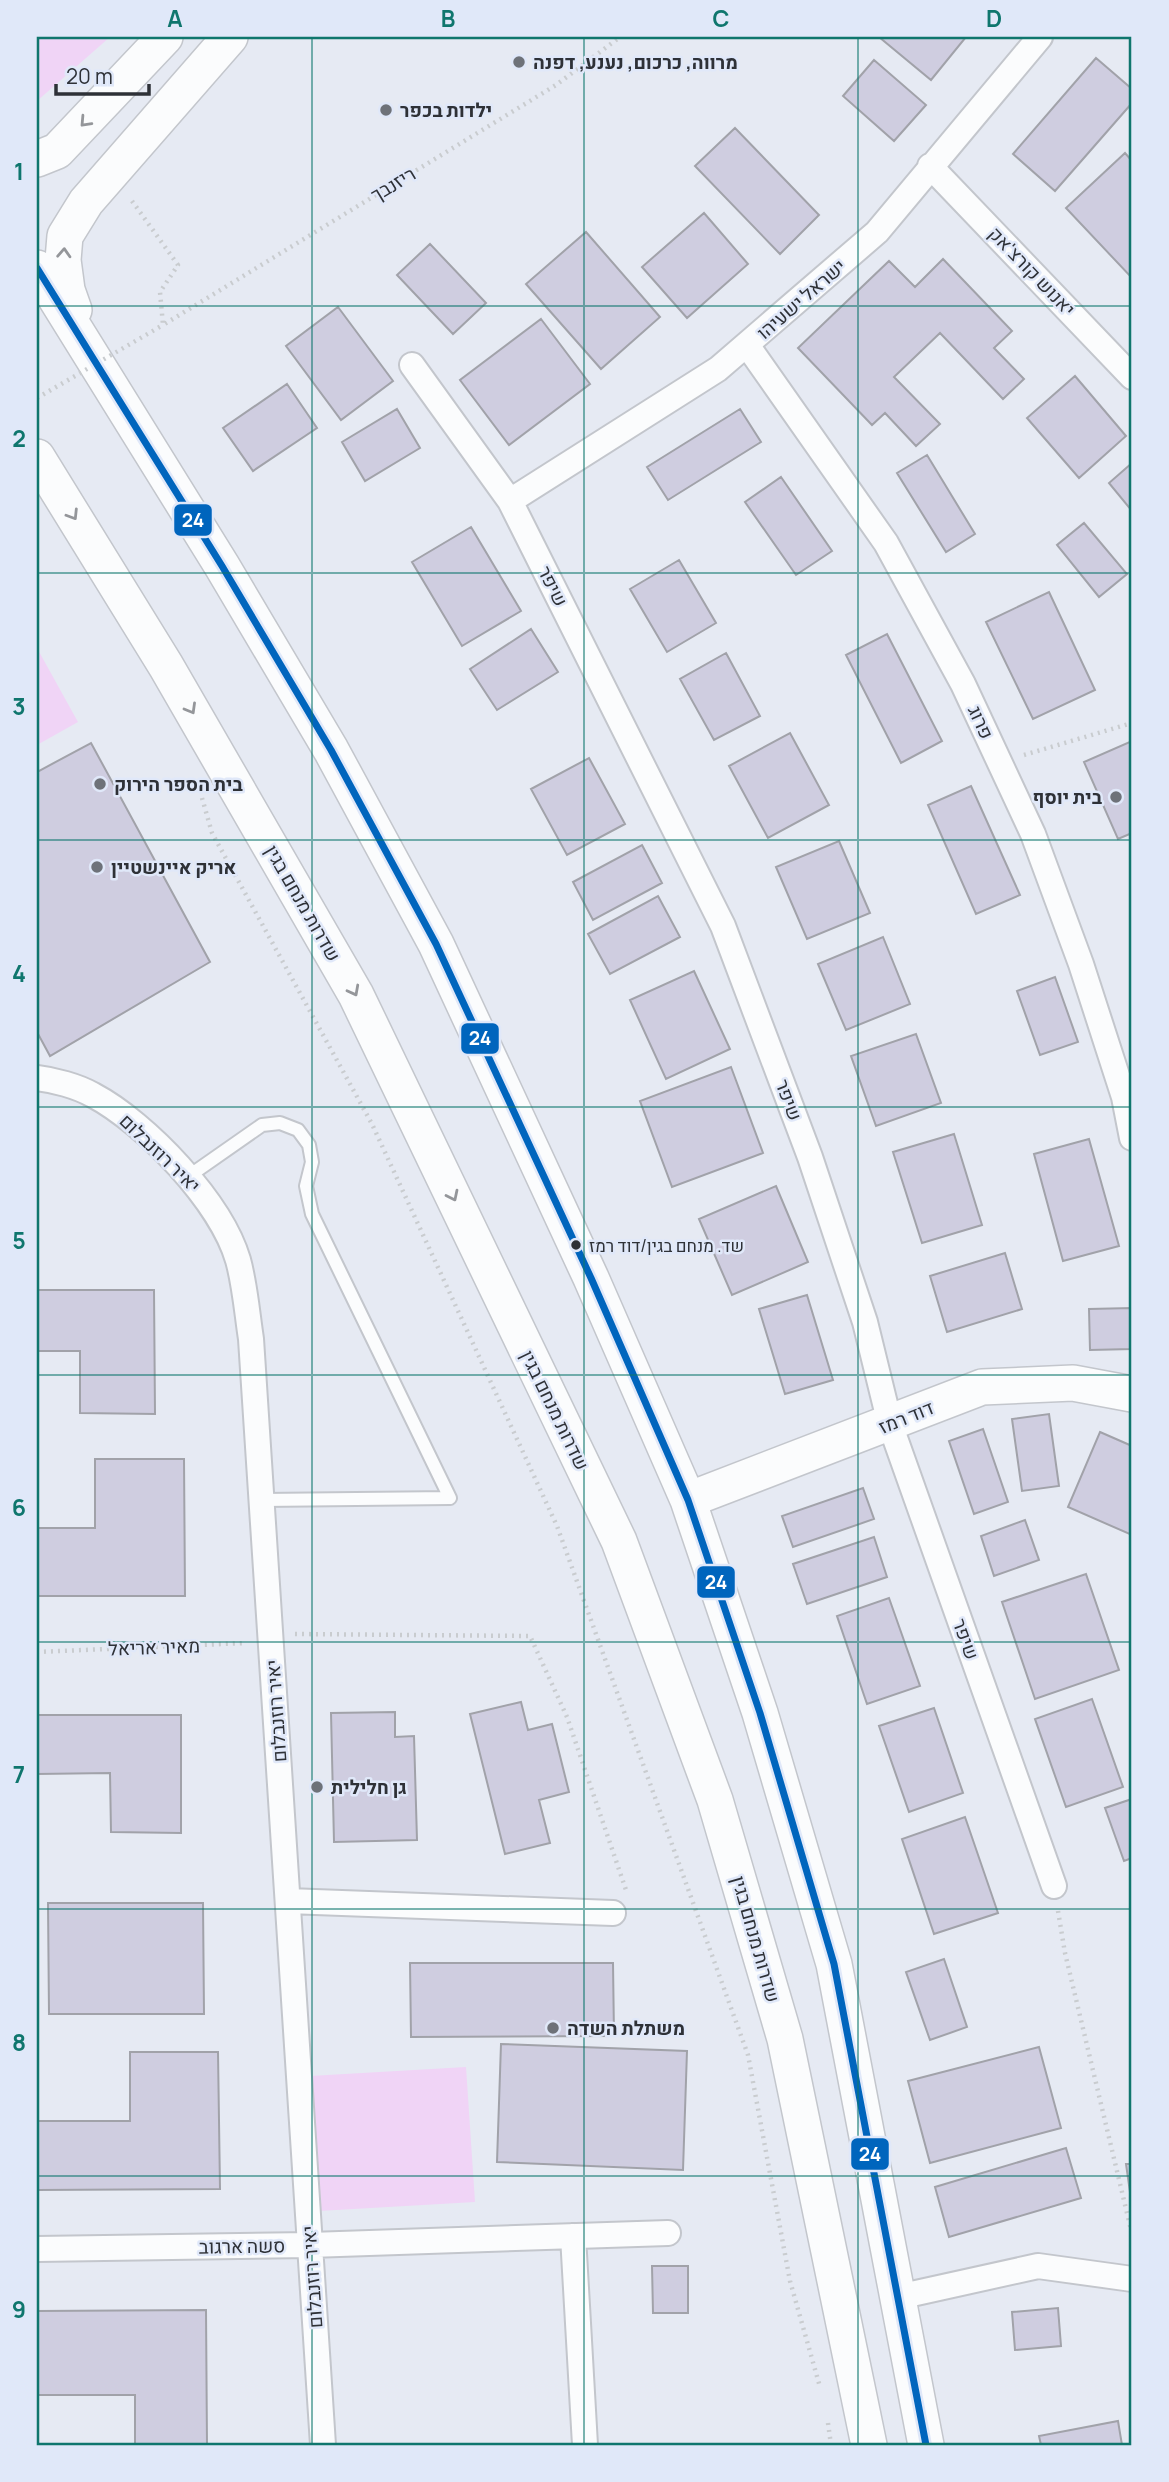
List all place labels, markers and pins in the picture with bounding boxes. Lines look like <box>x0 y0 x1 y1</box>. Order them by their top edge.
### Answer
place label: מרווה, כרכום, נענע, דפנה <box>533 49 738 75</box>
marker: מרווה, כרכום, נענע, דפנה <box>511 54 527 70</box>
place label: ילדות בכפר <box>400 97 492 123</box>
marker: ילדות בכפר <box>378 102 394 118</box>
place label: בית הספר הירוק <box>114 771 243 797</box>
marker: בית הספר הירוק <box>92 776 108 792</box>
place label: בית יוסף <box>1033 784 1103 810</box>
marker: בית יוסף <box>1108 789 1124 805</box>
place label: אריק איינשטיין <box>111 854 236 880</box>
marker: אריק איינשטיין <box>89 859 105 875</box>
place label: שד. מנחם בגין/דוד רמז <box>589 1234 744 1257</box>
marker: שד. מנחם בגין/דוד רמז <box>569 1238 583 1252</box>
place label: גן חלילית <box>331 1774 407 1800</box>
marker: גן חלילית <box>309 1779 325 1795</box>
place label: משתלת השדה <box>567 2015 685 2041</box>
marker: משתלת השדה <box>545 2020 561 2036</box>

